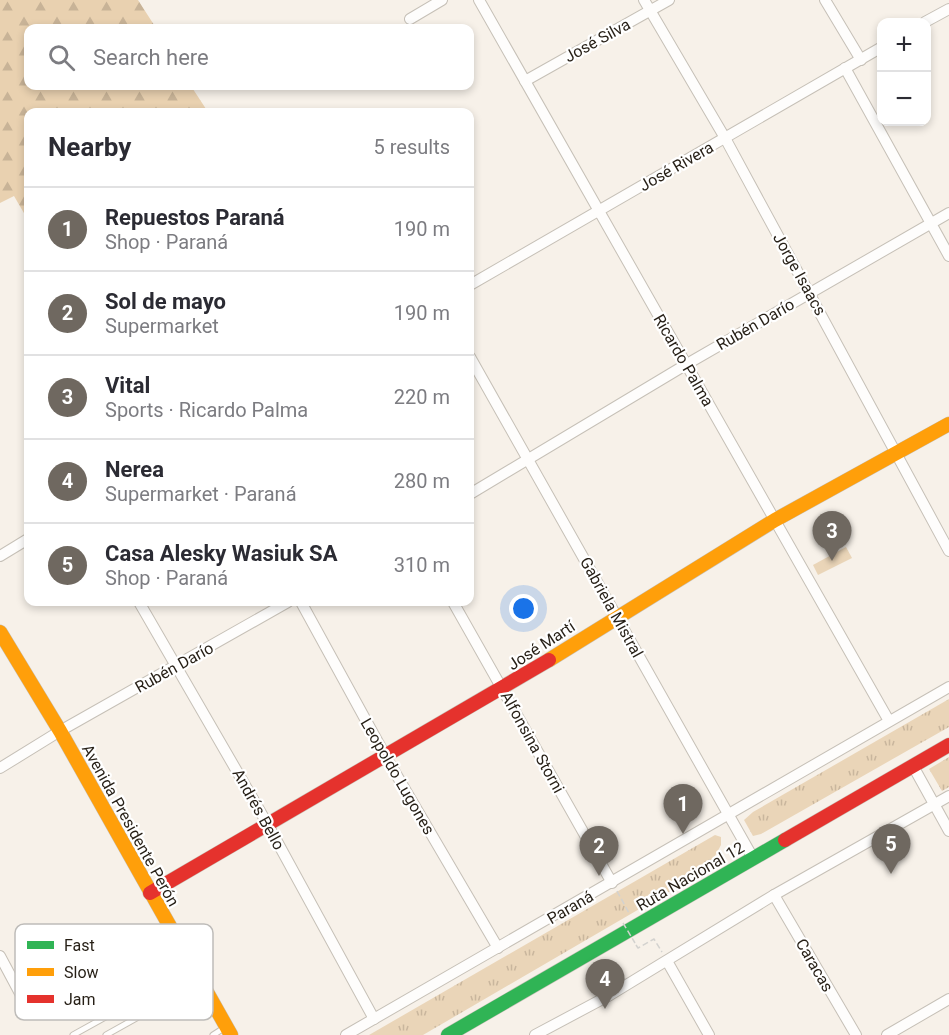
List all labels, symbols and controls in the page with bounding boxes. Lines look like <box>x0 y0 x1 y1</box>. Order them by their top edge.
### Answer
street label: José Silva <box>561 15 633 66</box>
map controls <box>877 18 931 126</box>
button: + <box>877 18 931 72</box>
search box <box>24 24 474 90</box>
icon: search <box>45 41 78 74</box>
text: Search here <box>93 45 209 70</box>
button: − <box>877 72 931 126</box>
text: Nearby <box>48 132 131 162</box>
text: 5 results <box>374 135 450 159</box>
street label: José Rivera <box>636 138 717 195</box>
text: Repuestos Paraná <box>105 205 285 230</box>
text: 1 <box>62 217 73 241</box>
text: 190 m <box>394 217 450 241</box>
text: Shop · Paraná <box>105 230 228 254</box>
street label: Jorge Isaacs <box>769 230 830 319</box>
text: Sol de mayo <box>105 289 226 314</box>
street label: Rubén Darío <box>713 295 798 354</box>
text: 2 <box>62 301 73 325</box>
text: 190 m <box>394 301 450 325</box>
street label: Ricardo Palma <box>649 311 718 410</box>
text: Supermarket <box>105 314 219 338</box>
text: Vital <box>105 373 150 398</box>
text: 3 <box>62 385 73 409</box>
text: 220 m <box>394 385 450 409</box>
text: Sports · Ricardo Palma <box>105 398 308 422</box>
text: Nerea <box>105 457 164 482</box>
text: 4 <box>62 469 73 493</box>
text: 280 m <box>394 469 450 493</box>
text: Supermarket · Paraná <box>105 482 297 506</box>
pin: 3 <box>812 512 852 561</box>
text: Casa Alesky Wasiuk SA <box>105 541 337 566</box>
text: 5 <box>62 553 73 577</box>
text: 310 m <box>394 553 450 577</box>
street label: Gabriela Mistral <box>576 554 647 661</box>
text: Shop · Paraná <box>105 566 228 590</box>
your location <box>509 594 538 623</box>
street label: José Martí <box>504 616 579 674</box>
street label: Rubén Darío <box>132 638 217 697</box>
street label: Alfonsina Storni <box>497 688 568 796</box>
street label: Leopoldo Lugones <box>357 715 439 838</box>
street label: Avenida Presidente Perón <box>78 741 183 910</box>
street label: Andrés Bello <box>229 765 289 853</box>
pin: 1 <box>664 784 702 834</box>
pin: 5 <box>872 824 910 874</box>
pin: 2 <box>580 826 618 876</box>
street label: Ruta Nacional 12 <box>633 838 748 915</box>
street label: Paraná <box>544 887 597 928</box>
legend <box>15 924 213 1020</box>
street label: Caracas <box>792 935 837 995</box>
text: Fast <box>64 936 95 955</box>
pin: 4 <box>586 960 624 1009</box>
text: Slow <box>64 963 99 982</box>
text: Jam <box>64 990 96 1009</box>

